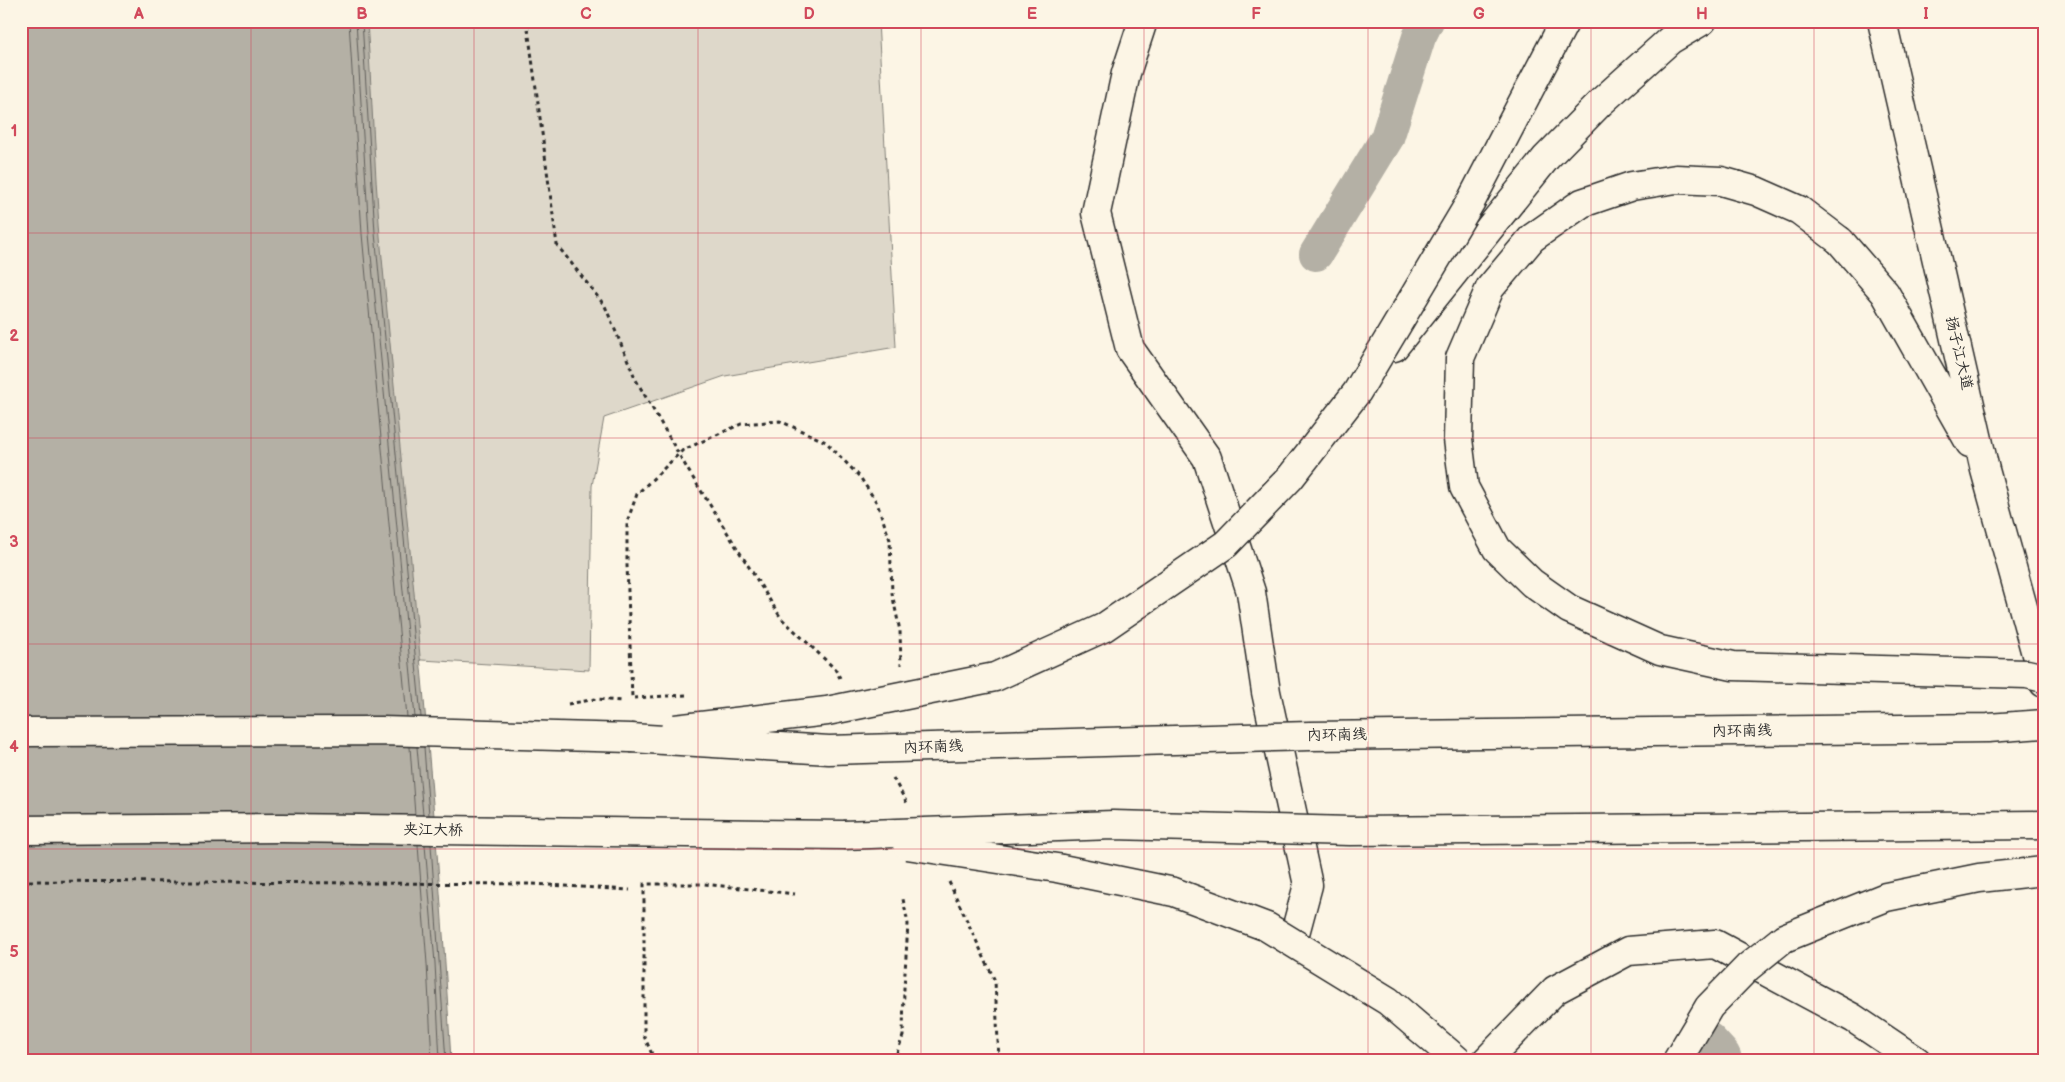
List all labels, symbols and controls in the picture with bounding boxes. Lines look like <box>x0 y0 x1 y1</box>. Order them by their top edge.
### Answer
text: A <box>133 5 144 24</box>
text: B <box>356 5 368 24</box>
text: C <box>580 5 592 24</box>
text: D <box>803 5 815 24</box>
text: E <box>1027 5 1037 24</box>
text: F <box>1251 5 1261 24</box>
text: G <box>1473 5 1485 24</box>
text: H <box>1696 5 1708 24</box>
text: I <box>1923 5 1929 24</box>
text: 1 <box>11 122 17 141</box>
street label: 扬子江大道 <box>1941 314 1977 392</box>
text: 2 <box>9 327 19 346</box>
text: 3 <box>9 533 19 552</box>
street label: 内环南线 <box>1712 721 1772 741</box>
street label: 内环南线 <box>1307 725 1367 745</box>
street label: 内环南线 <box>903 736 963 758</box>
text: 4 <box>9 738 19 757</box>
street label: 夹江大桥 <box>403 820 463 840</box>
text: 5 <box>9 943 19 962</box>

